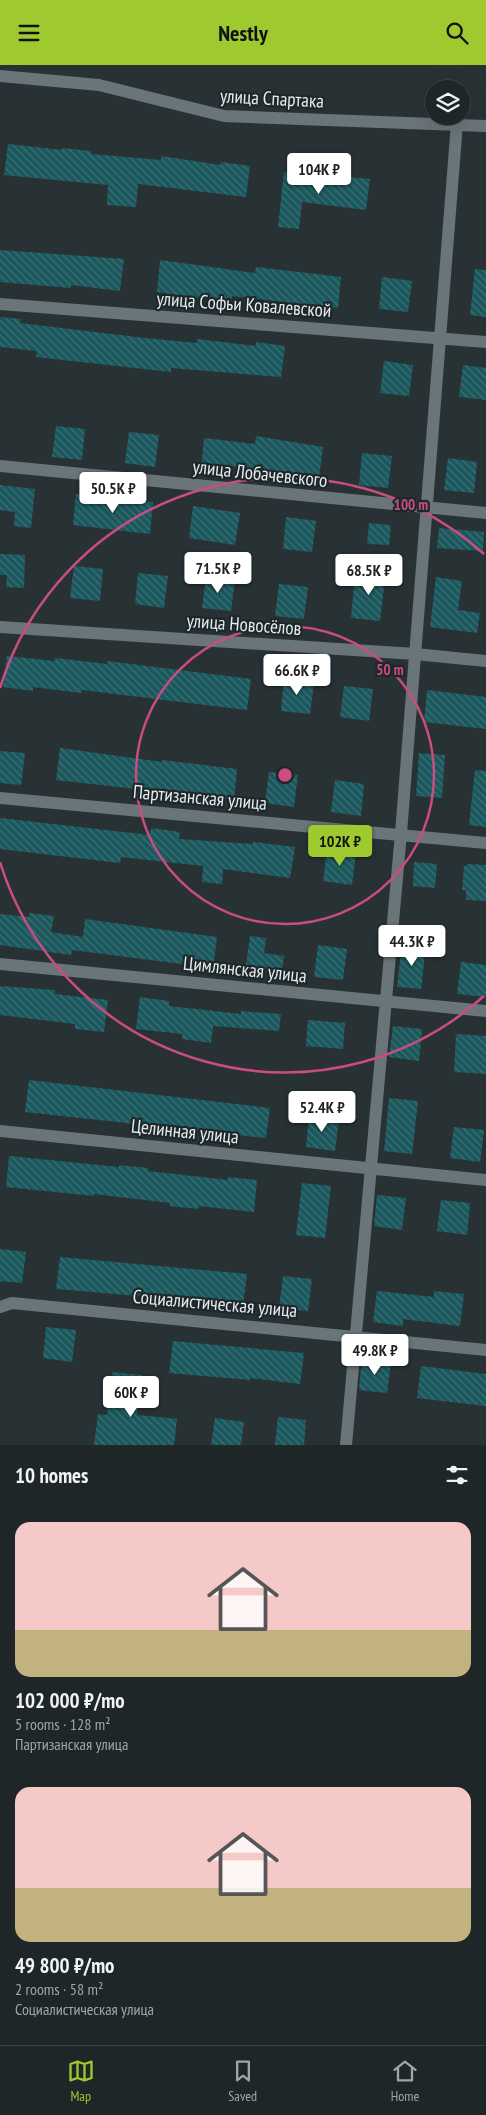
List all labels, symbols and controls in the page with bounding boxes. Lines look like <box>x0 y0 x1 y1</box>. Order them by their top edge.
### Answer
icon: menu <box>15 19 43 47</box>
text: Nestly <box>218 19 268 47</box>
icon: search <box>443 19 471 47</box>
map controls <box>425 80 470 125</box>
button: layers <box>425 80 470 125</box>
street label: улица Спартака <box>219 83 325 113</box>
pin: 104K ₽ <box>278 153 360 195</box>
text: 104K ₽ <box>298 159 340 179</box>
street label: улица Софьи Ковалевской <box>156 286 332 322</box>
street label: улица Лобачевского <box>191 454 329 492</box>
pin: 50.5K ₽ <box>67 471 159 514</box>
text: 50.5K ₽ <box>90 478 136 498</box>
text: 100 m <box>394 495 428 514</box>
pin: 71.5K ₽ <box>172 551 264 594</box>
pin: 68.5K ₽ <box>323 553 415 596</box>
text: 71.5K ₽ <box>195 558 241 578</box>
text: 68.5K ₽ <box>346 560 392 580</box>
street label: улица Новосёлов <box>186 608 302 640</box>
pin: 66.6K ₽ <box>251 653 343 696</box>
text: 66.6K ₽ <box>274 660 320 680</box>
text: 50 m <box>376 660 404 679</box>
centre of rings <box>276 766 294 784</box>
street label: Партизанская улица <box>132 779 268 815</box>
pin: 102K ₽ <box>299 825 381 867</box>
text: 102K ₽ <box>319 831 361 851</box>
pin: 44.3K ₽ <box>366 925 458 967</box>
text: 44.3K ₽ <box>389 931 435 951</box>
street label: Цимлянская улица <box>182 951 308 987</box>
pin: 52.4K ₽ <box>276 1091 368 1133</box>
text: 52.4K ₽ <box>299 1097 345 1117</box>
street label: Целинная улица <box>130 1113 240 1149</box>
street label: Социалистическая улица <box>132 1284 298 1322</box>
pin: 49.8K ₽ <box>329 1333 421 1376</box>
text: 49.8K ₽ <box>352 1340 398 1360</box>
pin: 60K ₽ <box>96 1375 166 1418</box>
text: 60K ₽ <box>114 1382 148 1402</box>
icon: filters <box>443 1461 471 1489</box>
text: 10 homes <box>15 1462 88 1489</box>
icon: home <box>198 1554 288 1644</box>
text: 102 000 ₽/mo <box>15 1687 124 1714</box>
text: 5 rooms · 128 m² <box>15 1714 111 1734</box>
text: Партизанская улица <box>15 1734 128 1754</box>
icon: home <box>198 1819 288 1909</box>
text: 49 800 ₽/mo <box>15 1952 114 1979</box>
text: 2 rooms · 58 m² <box>15 1979 103 1999</box>
text: Социалистическая улица <box>15 1999 154 2019</box>
tab: Map <box>67 2057 95 2105</box>
tab: Saved <box>228 2057 257 2105</box>
tab: Home <box>391 2057 419 2105</box>

